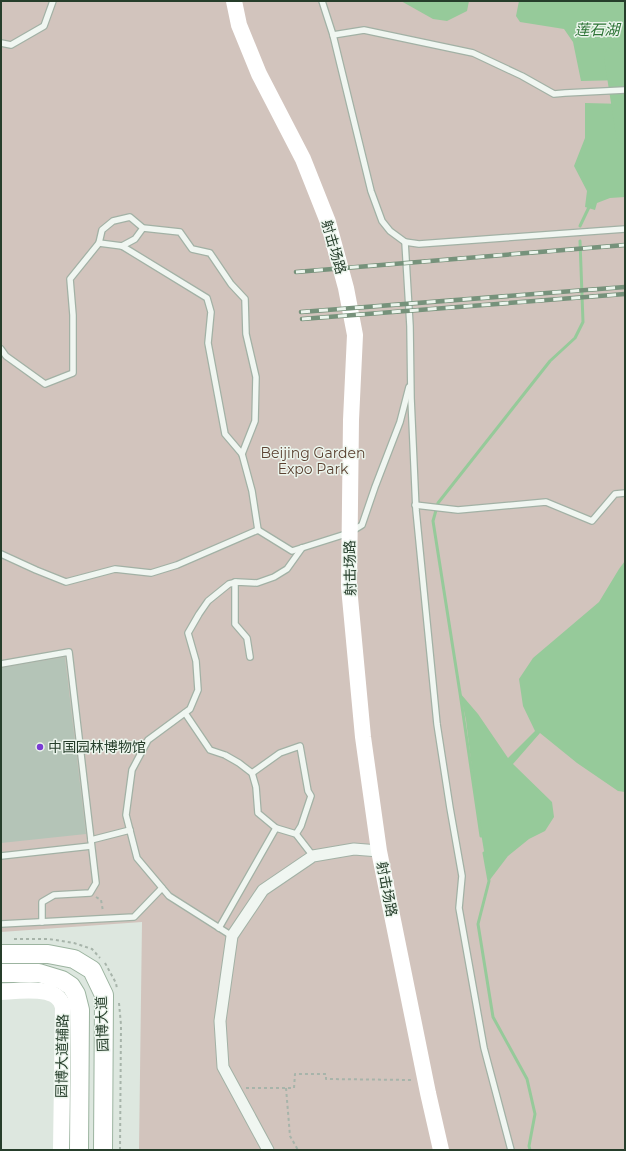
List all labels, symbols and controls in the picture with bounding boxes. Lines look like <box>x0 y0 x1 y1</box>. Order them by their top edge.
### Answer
water label: 莲石湖 <box>574 20 621 39</box>
street label: 射击场路 <box>318 218 350 276</box>
park label: Beijing Garden Expo Park <box>260 444 366 478</box>
street label: 射击场路 <box>341 540 359 596</box>
place label: 中国园林博物馆 <box>48 738 146 756</box>
marker: 中国园林博物馆 <box>35 742 45 752</box>
street label: 射击场路 <box>373 860 401 918</box>
street label: 园博大道 <box>92 996 112 1052</box>
street label: 园博大道辅路 <box>52 1014 72 1098</box>

